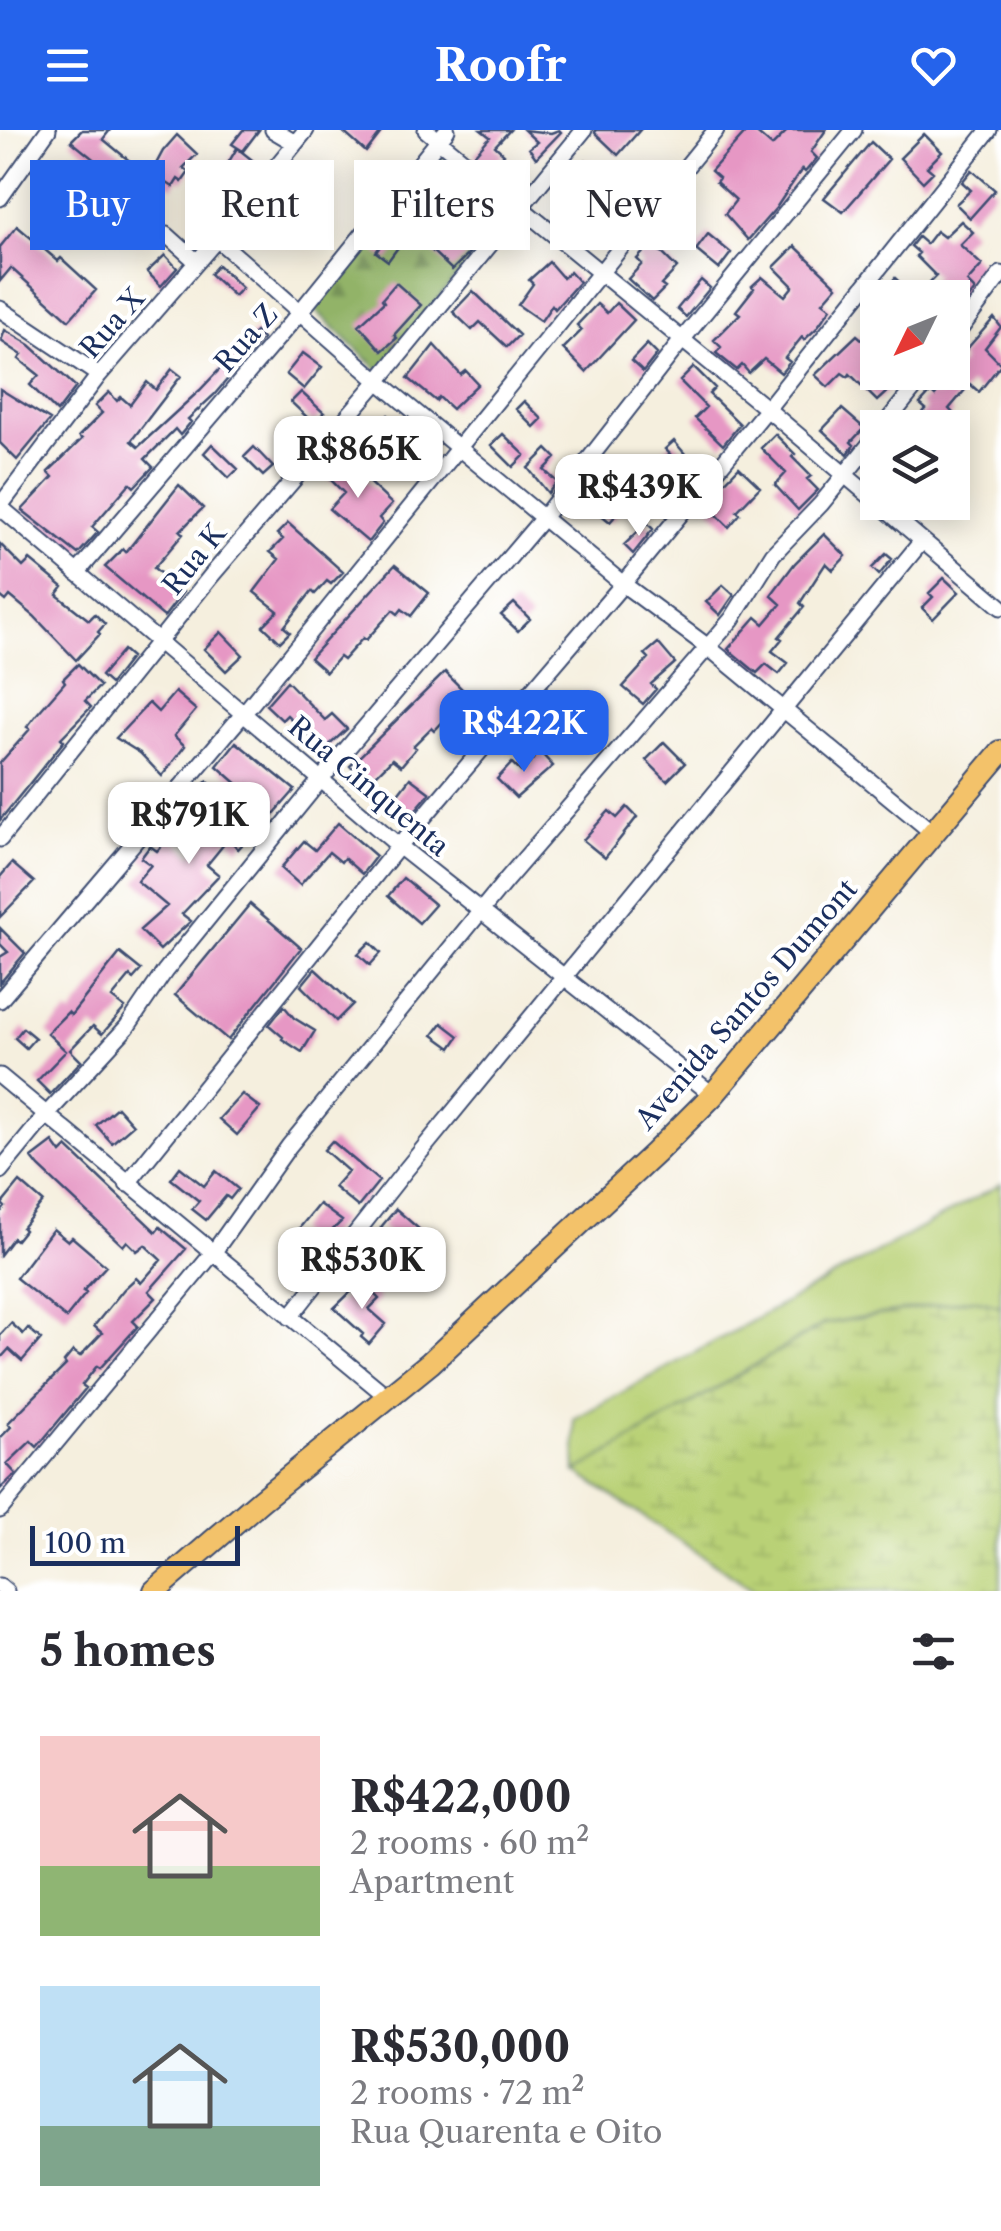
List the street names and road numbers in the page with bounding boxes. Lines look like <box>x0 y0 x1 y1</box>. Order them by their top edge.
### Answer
street label: Rua X <box>73 281 152 365</box>
street label: Rua Z <box>207 297 285 379</box>
street label: Rua K <box>155 516 234 601</box>
street label: Rua Cinquenta <box>282 709 456 863</box>
street label: Avenida Santos Dumont <box>627 872 864 1137</box>

